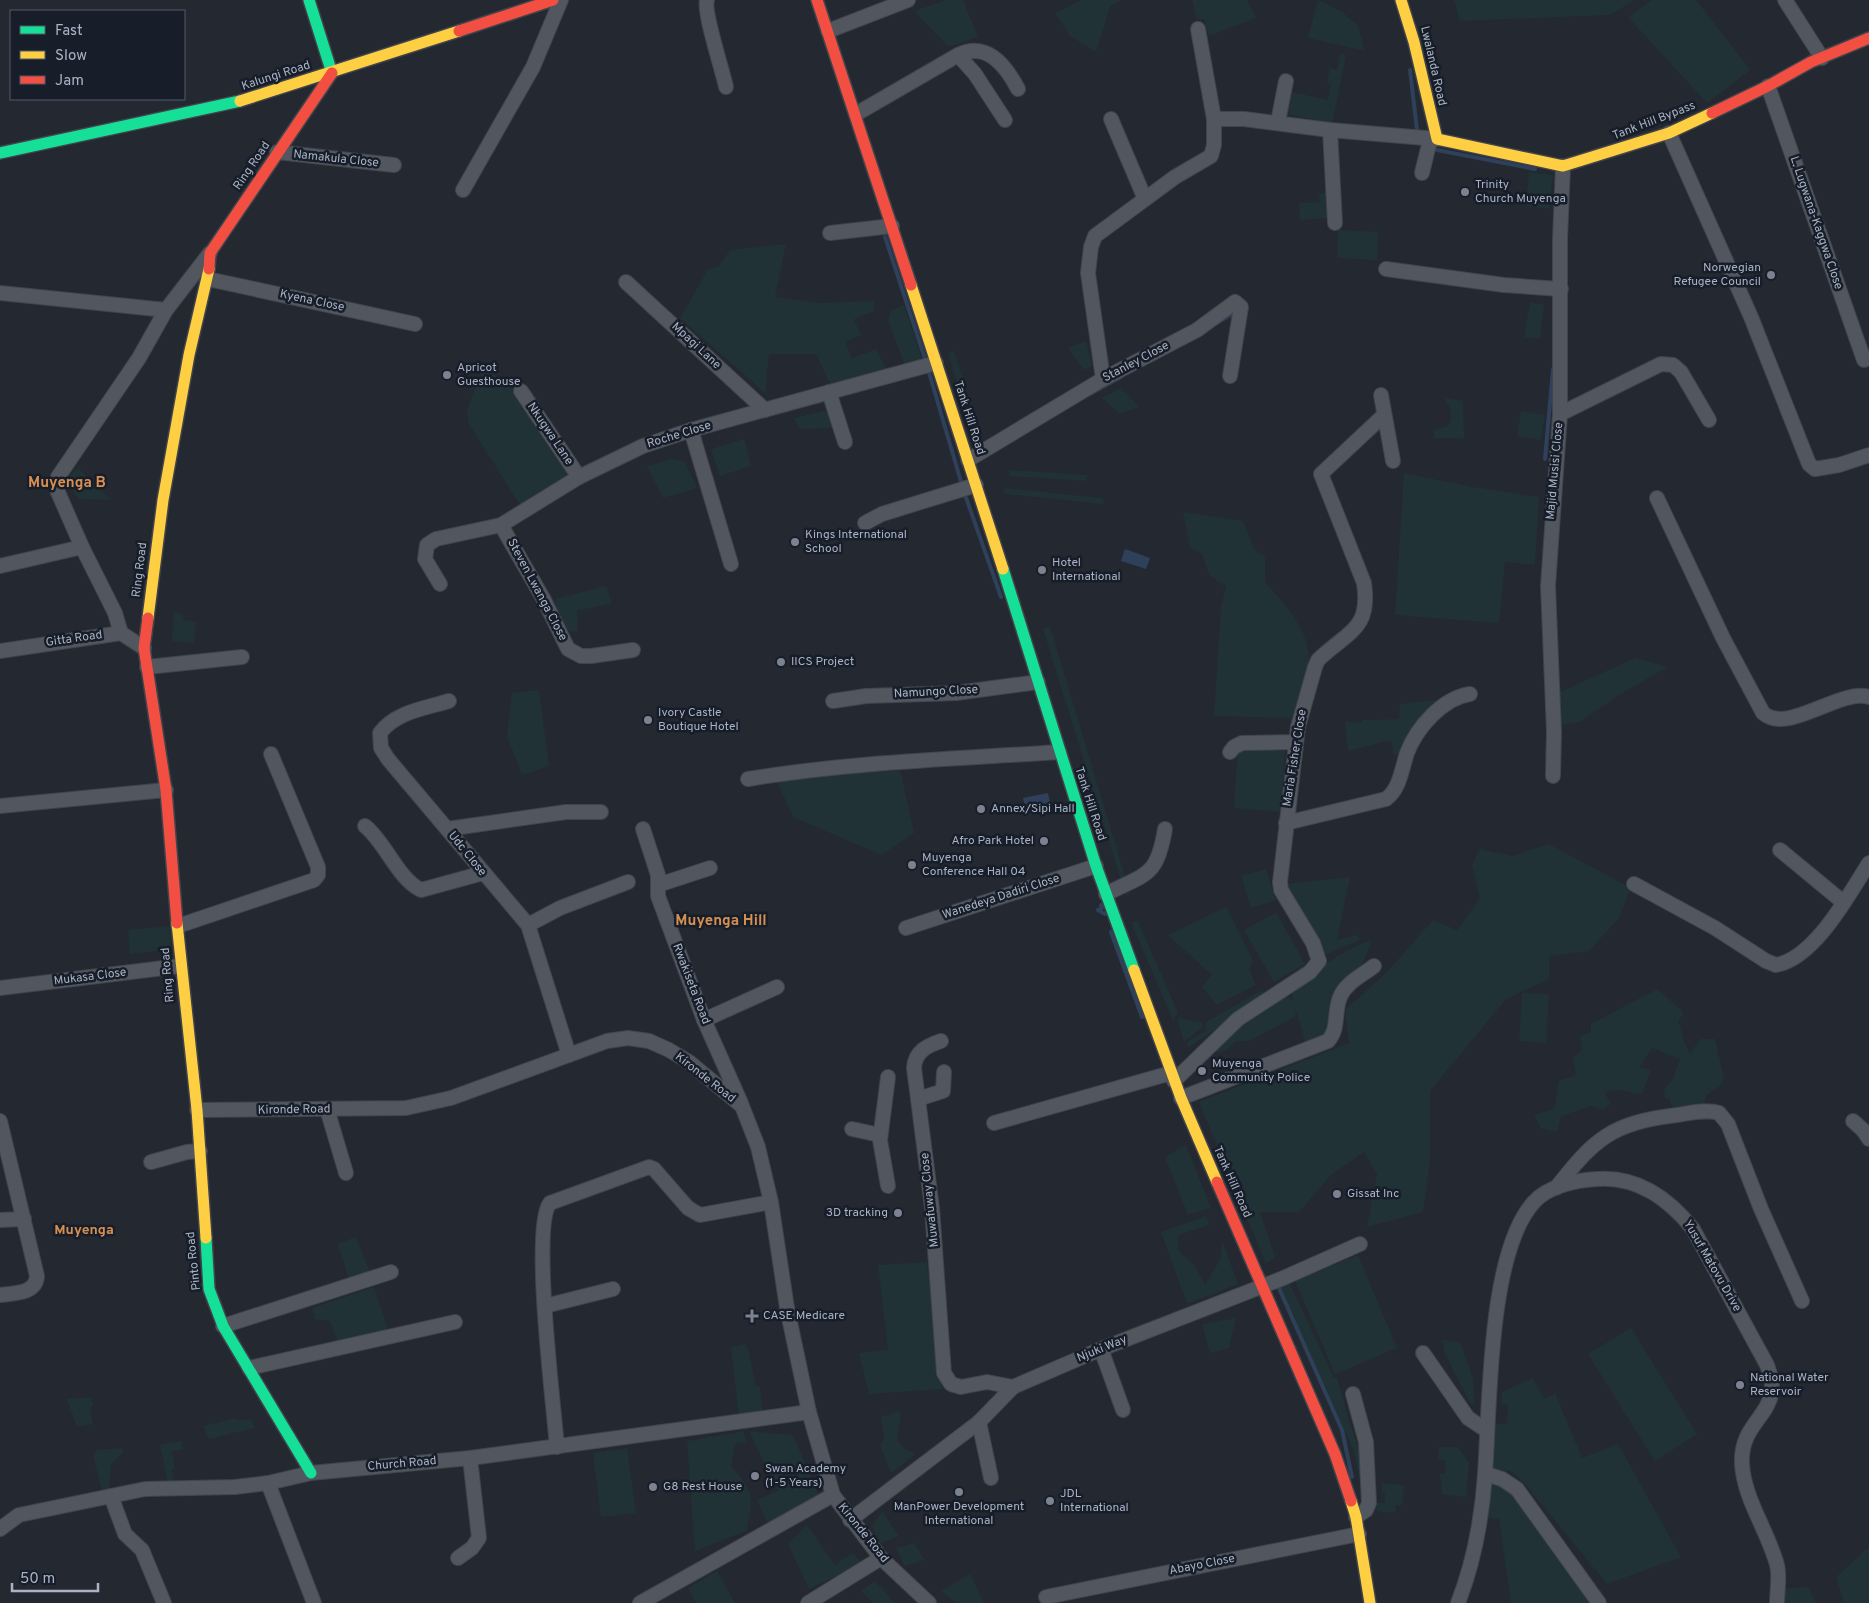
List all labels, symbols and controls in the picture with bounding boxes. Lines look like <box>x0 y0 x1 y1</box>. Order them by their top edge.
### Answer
legend <box>10 10 185 100</box>
text: Fast <box>55 22 83 41</box>
street label: Lwalanda Road <box>1416 25 1450 107</box>
text: Slow <box>55 47 87 66</box>
street label: Kalungi Road <box>240 57 312 95</box>
text: Jam <box>55 72 84 91</box>
street label: Tank Hill Bypass <box>1610 98 1698 144</box>
street label: Ring Road <box>230 139 274 193</box>
street label: Namakula Close <box>292 147 380 171</box>
street label: L. Lugwana-Kaggwa Close <box>1786 154 1846 292</box>
place label: Trinity Church Muyenga <box>1475 177 1566 207</box>
marker: Trinity Church Muyenga <box>1459 186 1471 198</box>
place label: Norwegian Refugee Council <box>1674 260 1761 290</box>
marker: Norwegian Refugee Council <box>1765 269 1777 281</box>
street label: Kyena Close <box>278 286 346 316</box>
street label: Mpagi Lane <box>668 319 724 373</box>
street label: Stanley Close <box>1100 338 1172 386</box>
place label: Apricot Guesthouse <box>457 360 520 390</box>
marker: Apricot Guesthouse <box>441 369 453 381</box>
street label: Tank Hill Road <box>949 379 989 457</box>
street label: Nkugwa Lane <box>523 400 577 468</box>
street label: Roche Close <box>645 418 713 452</box>
street label: Majid Musisi Close <box>1543 422 1567 520</box>
district label: Muyenga B <box>28 474 106 493</box>
place label: Kings International School <box>805 527 907 557</box>
street label: Steven Lwanga Close <box>503 536 571 644</box>
marker: Kings International School <box>789 536 801 548</box>
street label: Ring Road <box>129 542 151 598</box>
place label: Hotel International <box>1052 555 1121 585</box>
marker: Hotel International <box>1036 564 1048 576</box>
street label: Gitta Road <box>45 627 103 651</box>
place label: IICS Project <box>791 654 854 670</box>
marker: IICS Project <box>775 656 787 668</box>
street label: Namungo Close <box>894 682 978 702</box>
place label: Ivory Castle Boutique Hotel <box>658 705 739 735</box>
street label: Maria Fisher Close <box>1279 708 1311 808</box>
marker: Ivory Castle Boutique Hotel <box>642 714 654 726</box>
street label: Tank Hill Road <box>1070 765 1110 843</box>
place label: Annex/Sipi Hall <box>991 801 1075 817</box>
marker: Annex/Sipi Hall <box>975 803 987 815</box>
street label: Udc Close <box>444 828 490 880</box>
place label: Afro Park Hotel <box>951 833 1034 849</box>
marker: Afro Park Hotel <box>1038 835 1050 847</box>
place label: Muyenga Conference Hall 04 <box>922 850 1025 880</box>
marker: Muyenga Conference Hall 04 <box>906 859 918 871</box>
street label: Wanedeya Dadiri Close <box>940 871 1062 923</box>
district label: Muyenga Hill <box>675 912 767 931</box>
street label: Rwakiseta Road <box>668 941 714 1027</box>
street label: Ring Road <box>158 947 178 1003</box>
street label: Mukasa Close <box>53 965 127 989</box>
street label: Kironde Road <box>671 1049 739 1107</box>
place label: Muyenga Community Police <box>1212 1056 1310 1086</box>
marker: Muyenga Community Police <box>1196 1065 1208 1077</box>
street label: Kironde Road <box>258 1101 330 1119</box>
street label: Tank Hill Road <box>1209 1144 1255 1220</box>
street label: Muwafuway Close <box>917 1152 943 1248</box>
place label: Gissat Inc <box>1347 1186 1399 1202</box>
marker: Gissat Inc <box>1331 1188 1343 1200</box>
place label: 3D tracking <box>826 1205 888 1221</box>
marker: 3D tracking <box>892 1207 904 1219</box>
street label: Yusuf Matovu Drive <box>1679 1217 1745 1315</box>
district label: Muyenga <box>54 1222 114 1239</box>
street label: Pinto Road <box>183 1231 205 1291</box>
place label: CASE Medicare <box>763 1308 845 1324</box>
marker: CASE Medicare <box>745 1309 759 1323</box>
street label: Njuki Way <box>1075 1332 1129 1366</box>
place label: National Water Reservoir <box>1750 1370 1829 1400</box>
marker: National Water Reservoir <box>1734 1379 1746 1391</box>
street label: Church Road <box>367 1453 437 1475</box>
place label: Swan Academy (1-5 Years) <box>765 1461 846 1491</box>
marker: Swan Academy (1-5 Years) <box>749 1470 761 1482</box>
place label: G8 Rest House <box>663 1479 742 1495</box>
marker: G8 Rest House <box>647 1481 659 1493</box>
marker: ManPower Development International <box>953 1486 965 1498</box>
place label: JDL International <box>1060 1486 1129 1516</box>
marker: JDL International <box>1044 1495 1056 1507</box>
place label: ManPower Development International <box>894 1499 1024 1529</box>
street label: Kironde Road <box>834 1500 892 1566</box>
street label: Abayo Close <box>1168 1551 1236 1579</box>
scale bar <box>12 1560 99 1592</box>
text: 50 m <box>20 1570 55 1589</box>

